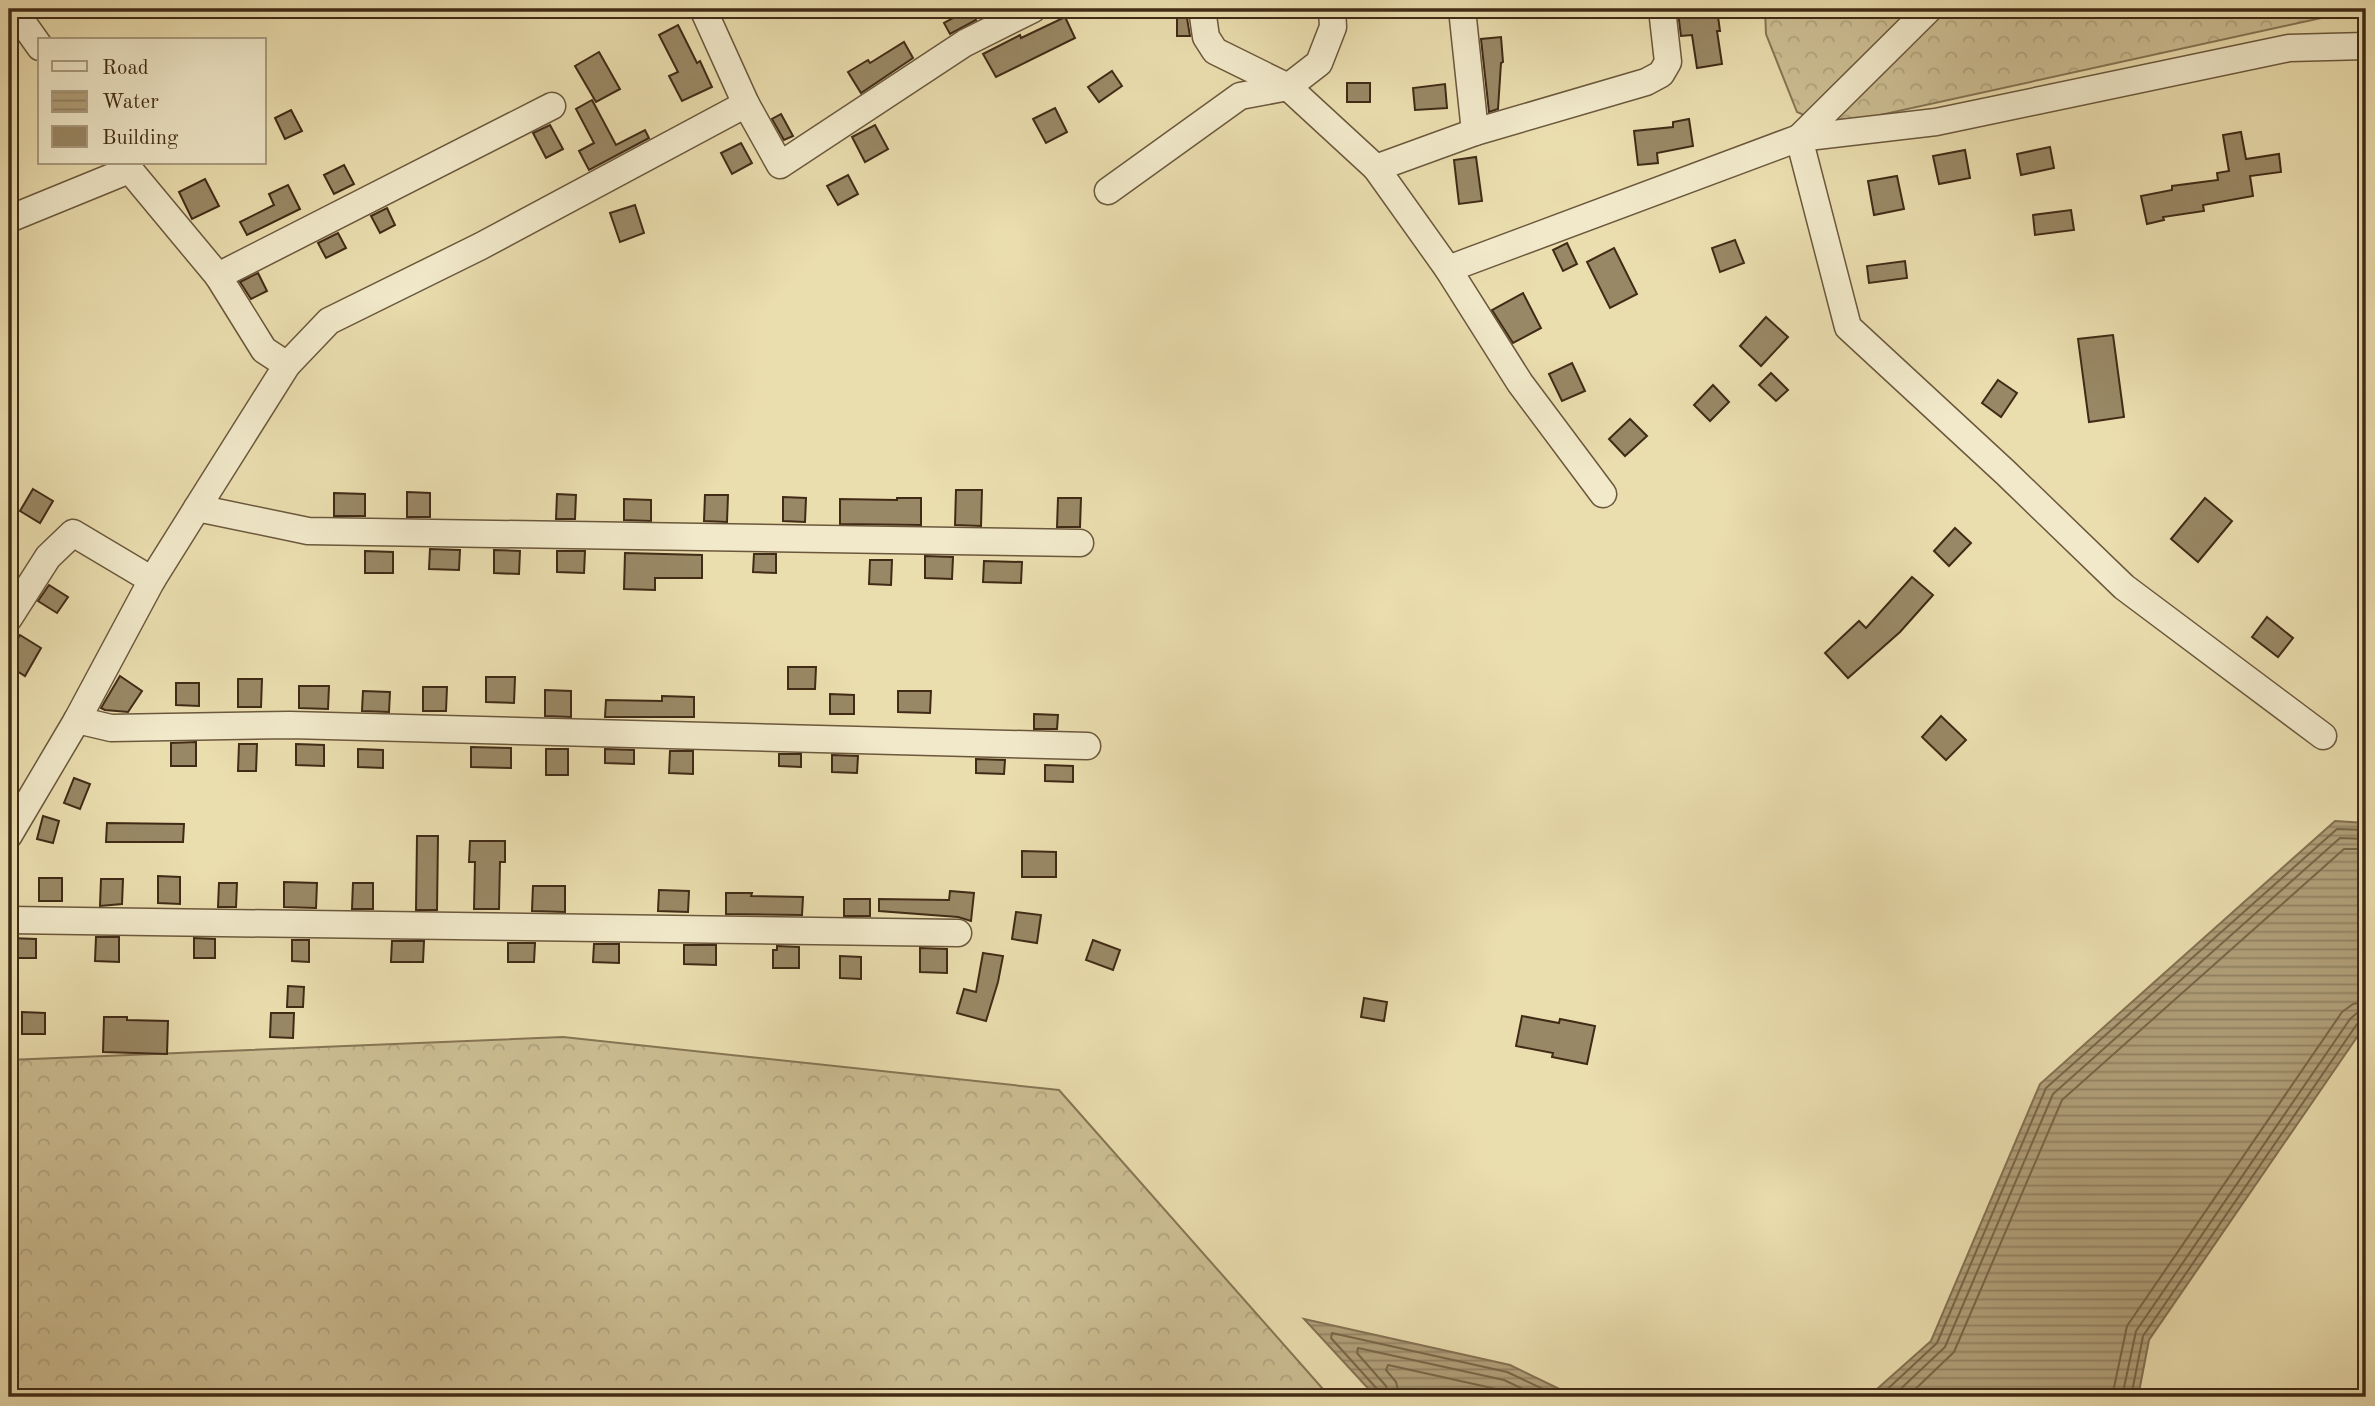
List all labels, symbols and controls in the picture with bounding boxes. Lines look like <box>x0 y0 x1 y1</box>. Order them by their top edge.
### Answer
legend <box>38 38 266 164</box>
text: Road <box>102 58 149 79</box>
text: Water <box>102 92 159 113</box>
text: Building <box>102 128 179 149</box>

